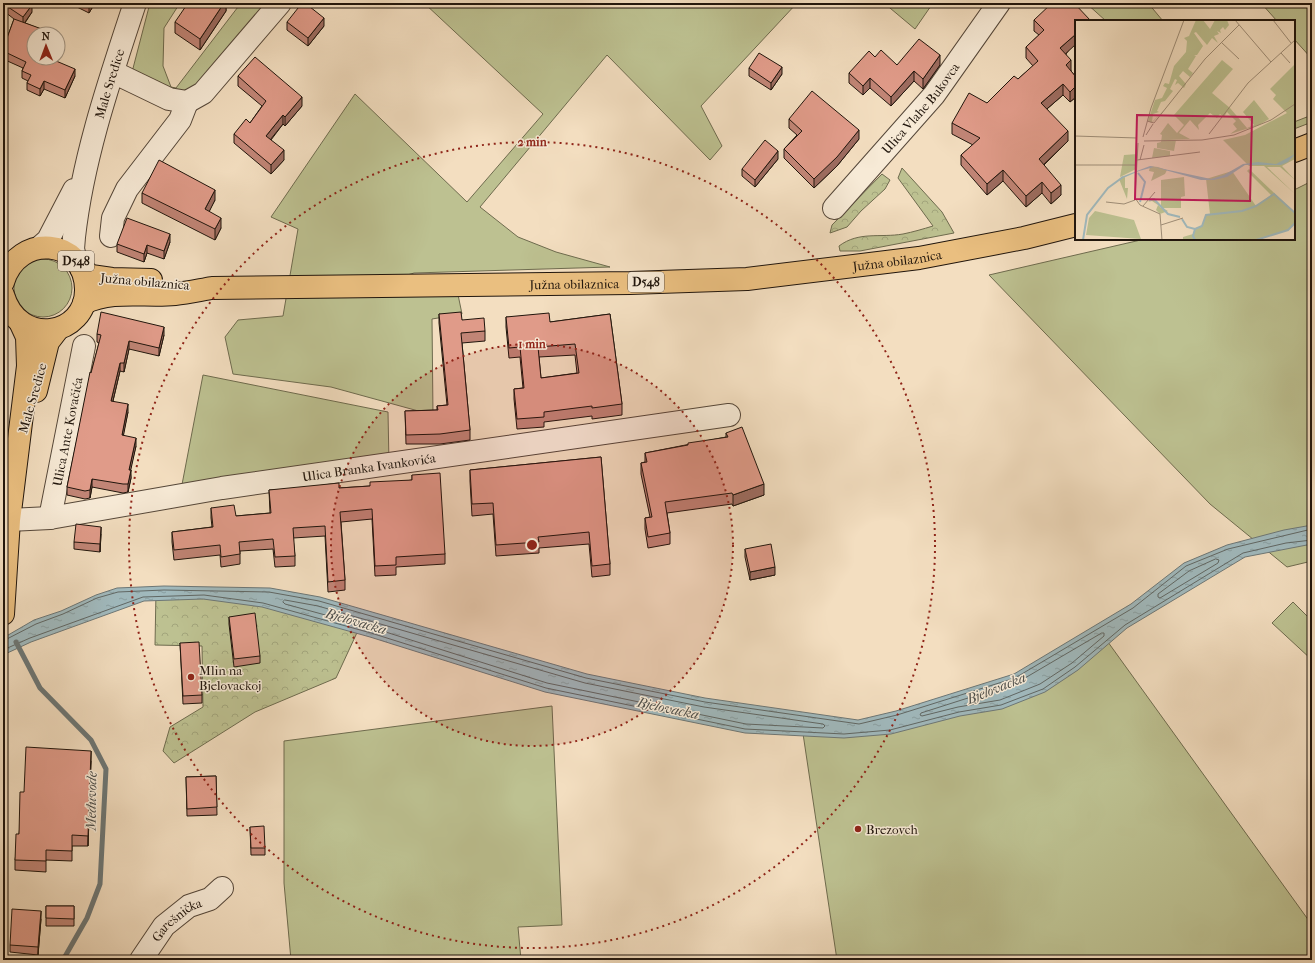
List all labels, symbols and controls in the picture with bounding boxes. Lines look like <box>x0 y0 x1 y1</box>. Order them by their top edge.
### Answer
inset map <box>1075 20 1295 240</box>
north arrow <box>26 26 66 66</box>
text: N <box>42 30 51 43</box>
street label: Male Sredice <box>92 46 128 120</box>
street label: Ulica Vlahe Bukovca <box>879 59 963 157</box>
text: 2 min <box>517 135 548 149</box>
street label: Južna obilaznica <box>851 247 944 274</box>
road number: D548 <box>58 251 94 271</box>
street label: Južna obilaznica <box>99 270 191 293</box>
road number: D548 <box>628 272 664 292</box>
street label: Južna obilaznica <box>528 276 620 292</box>
text: 1 min <box>518 337 547 351</box>
street label: Male Sredice <box>15 361 50 435</box>
street label: Ulica Ante Kovačića <box>49 375 86 488</box>
street label: Ulica Branka Ivankovića <box>301 450 438 484</box>
centre of rings <box>525 538 539 552</box>
water label: Bjelovacka <box>322 604 388 638</box>
place label: Mlin na Bjelovackoj <box>199 663 261 693</box>
water label: Bjelovacka <box>963 669 1028 708</box>
marker: Mlin na Bjelovackoj <box>186 672 196 682</box>
water label: Bjelovacka <box>635 693 700 723</box>
water label: Međuvode <box>82 771 101 832</box>
place label: Brezovch <box>866 822 918 837</box>
marker: Brezovch <box>853 824 863 834</box>
street label: Garešnička <box>149 895 205 944</box>

